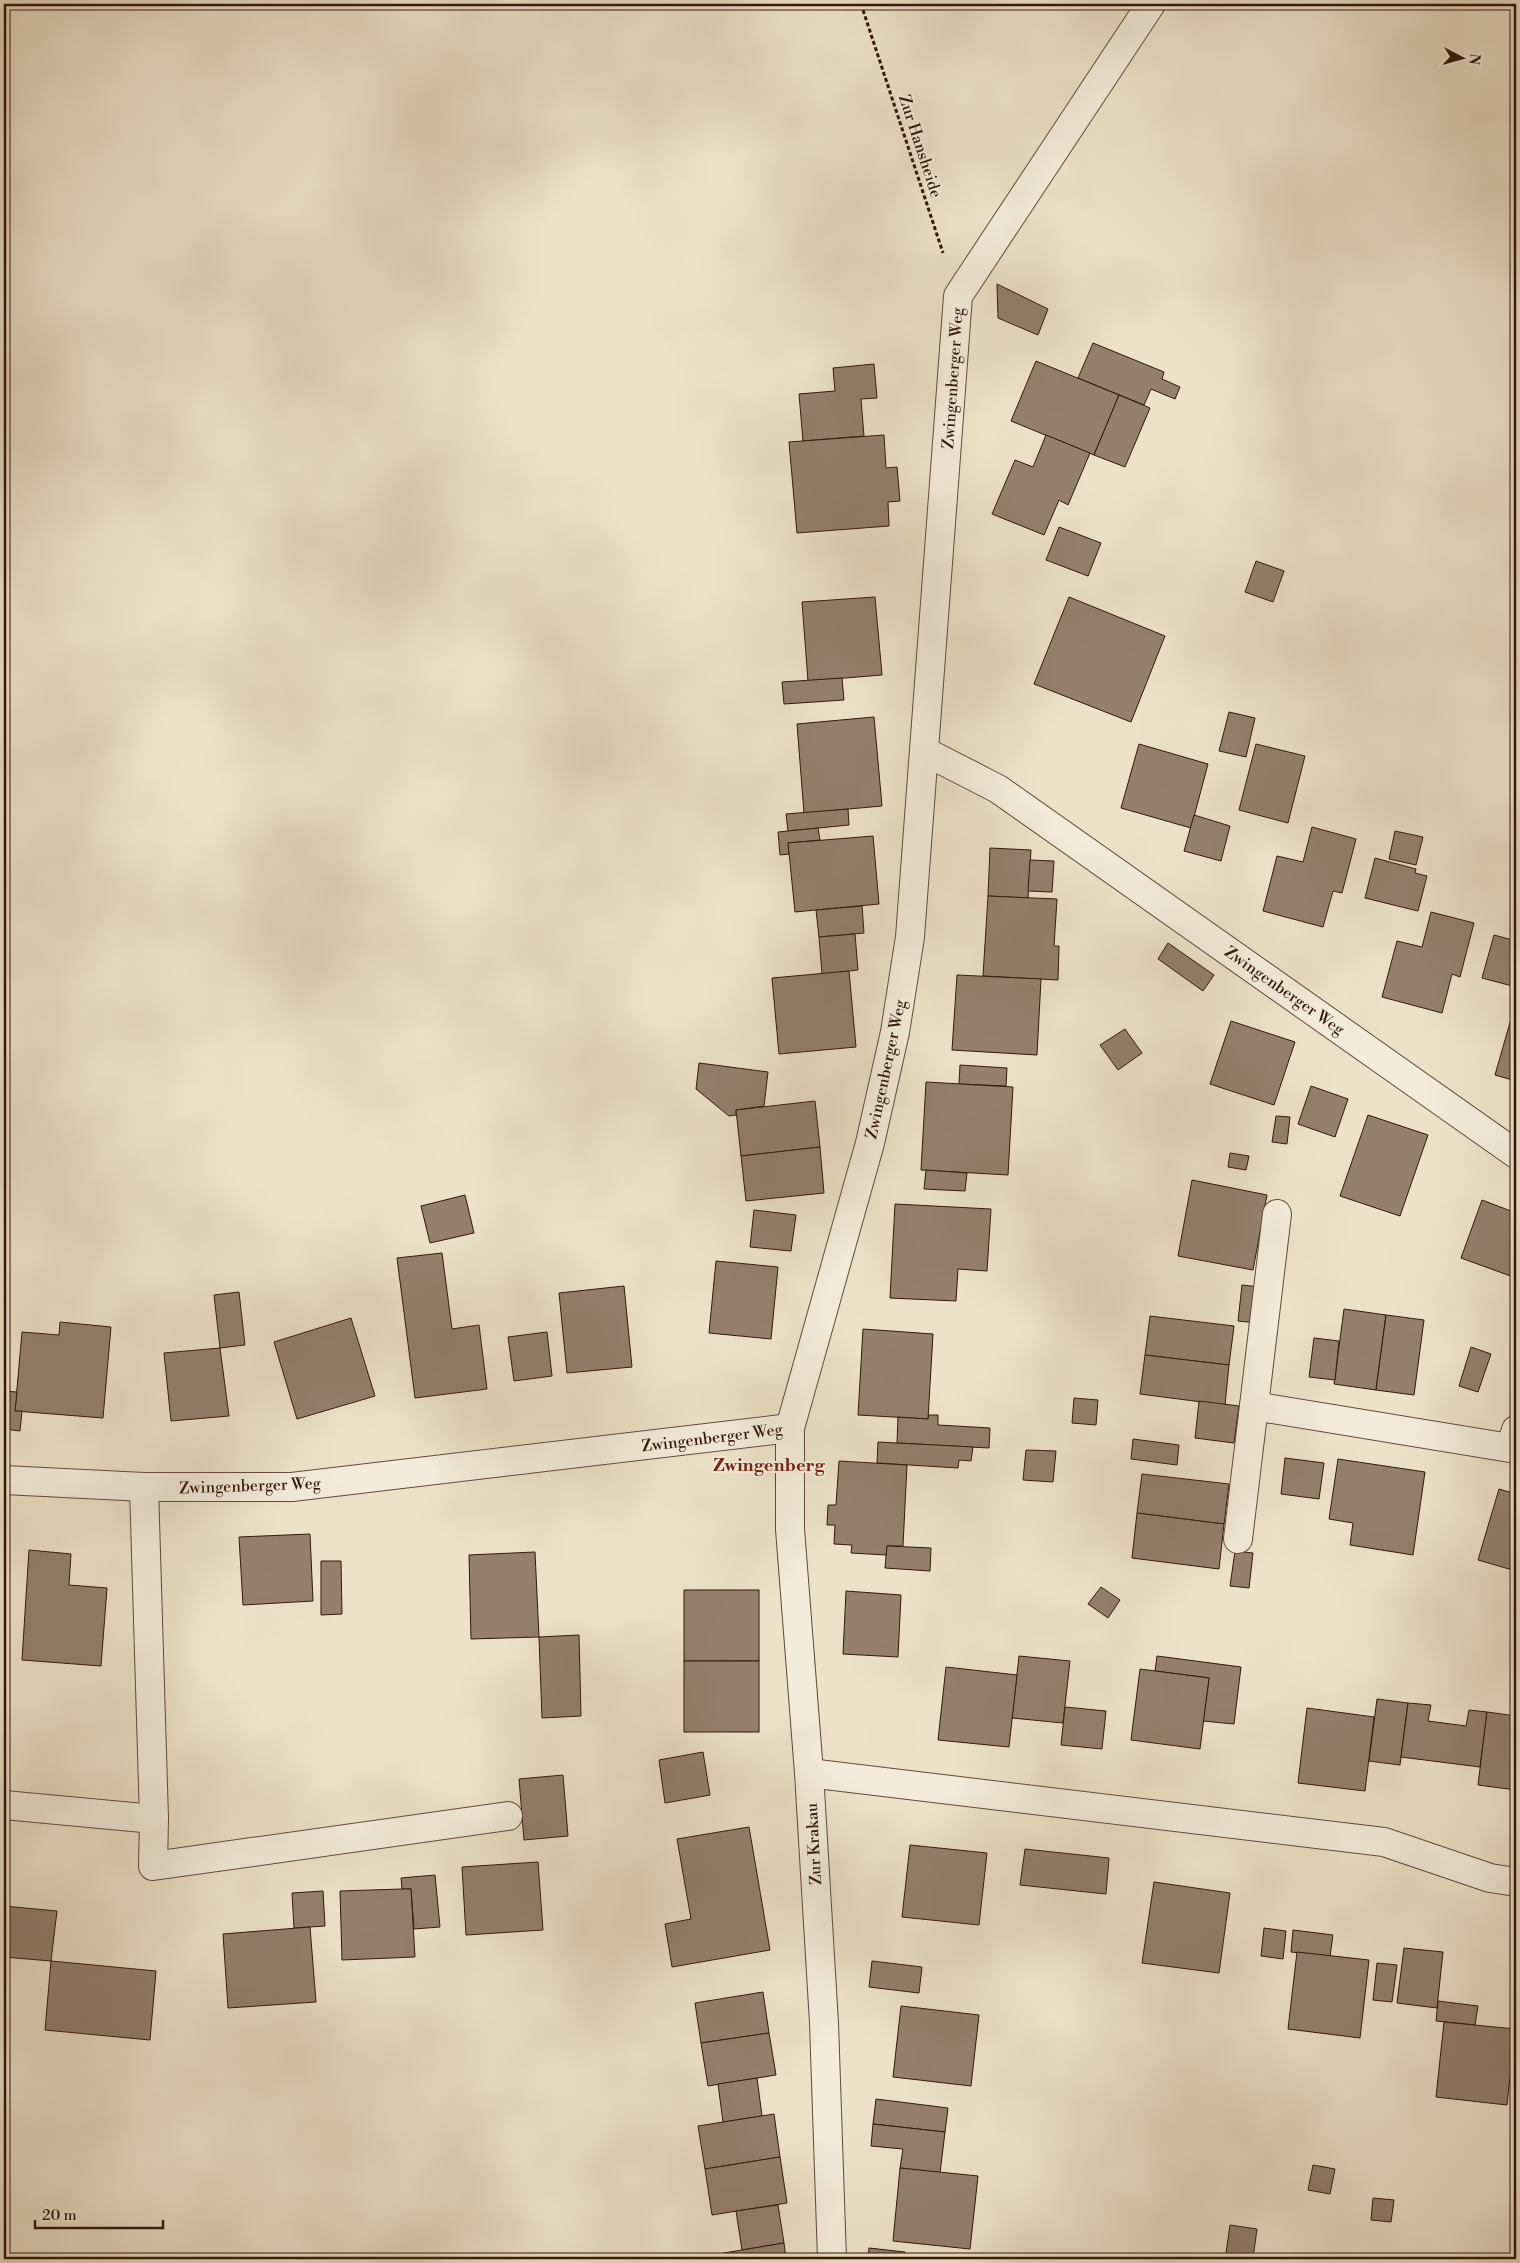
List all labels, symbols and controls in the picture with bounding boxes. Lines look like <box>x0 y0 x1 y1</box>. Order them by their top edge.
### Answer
north arrow <box>1438 32 1488 82</box>
text: N <box>1464 53 1483 66</box>
street label: Zur Hansheide <box>894 92 946 200</box>
street label: Zwingenberger Weg <box>938 306 968 450</box>
street label: Zwingenberger Weg <box>1221 942 1349 1040</box>
street label: Zwingenberger Weg <box>861 997 911 1141</box>
street label: Zwingenberger Weg <box>640 1419 784 1457</box>
district label: Zwingenberg <box>713 1454 826 1477</box>
street label: Zwingenberger Weg <box>179 1474 322 1498</box>
street label: Zur Krakau <box>802 1802 826 1886</box>
scale bar <box>35 2198 162 2230</box>
text: 20 m <box>42 2206 77 2225</box>

